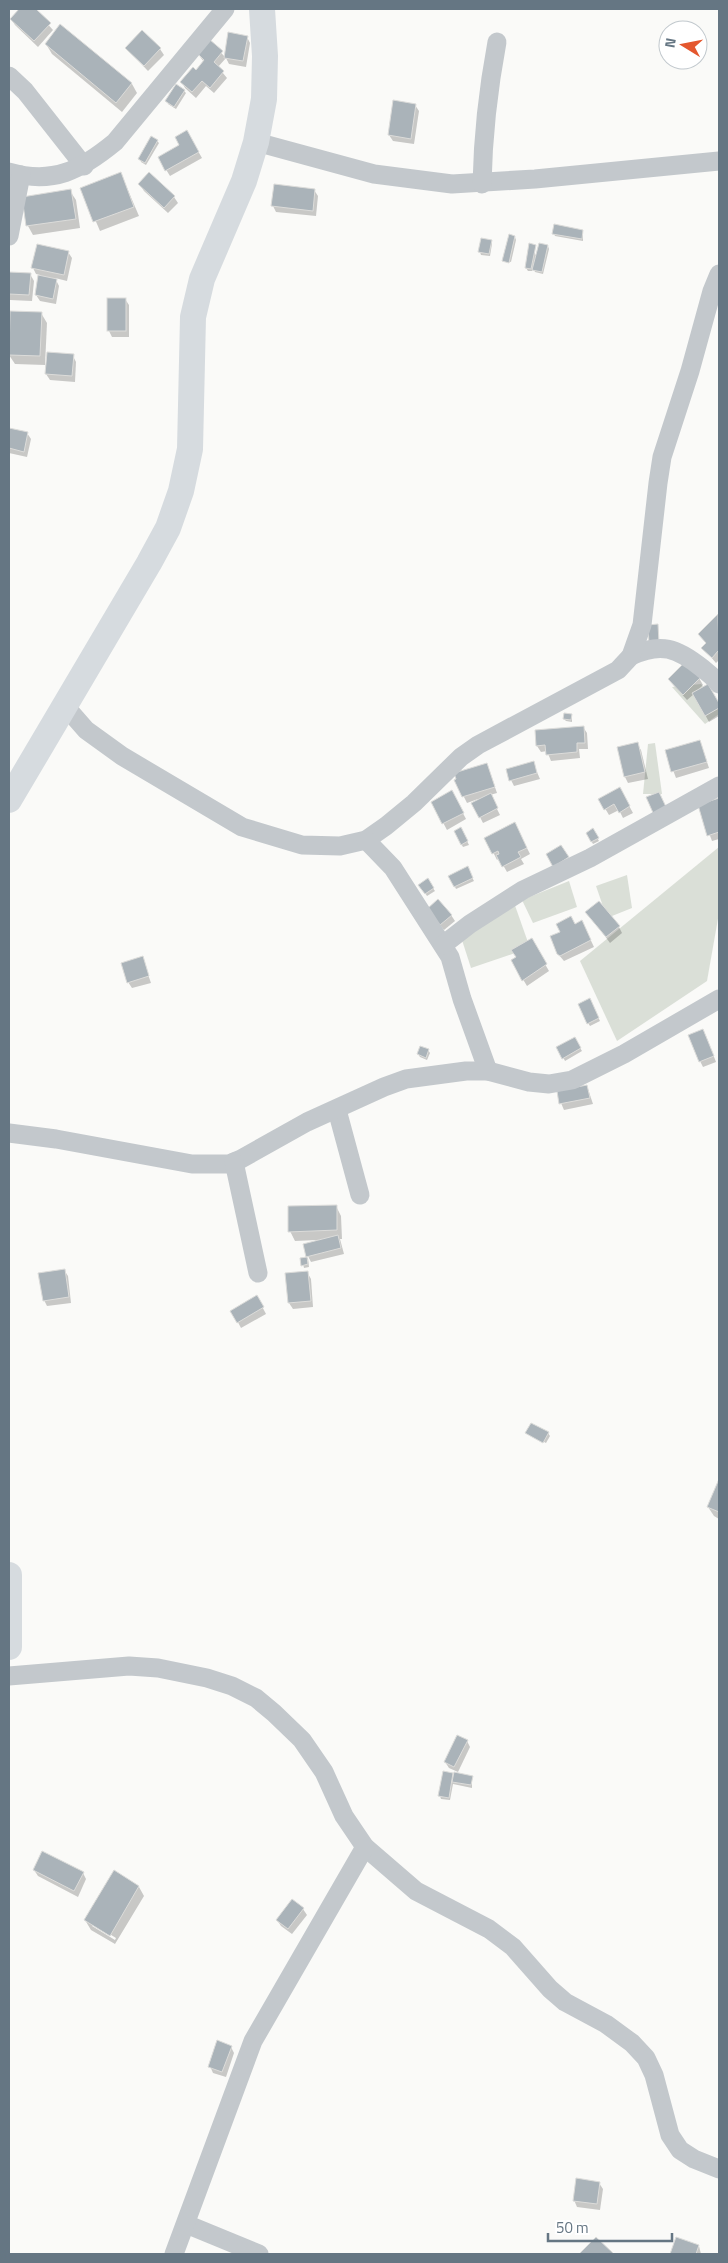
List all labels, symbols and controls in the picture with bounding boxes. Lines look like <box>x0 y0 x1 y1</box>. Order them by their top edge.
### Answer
north arrow <box>658 20 708 70</box>
text: N <box>659 36 681 49</box>
scale bar <box>548 2210 672 2242</box>
text: 50 m <box>556 2216 589 2239</box>

